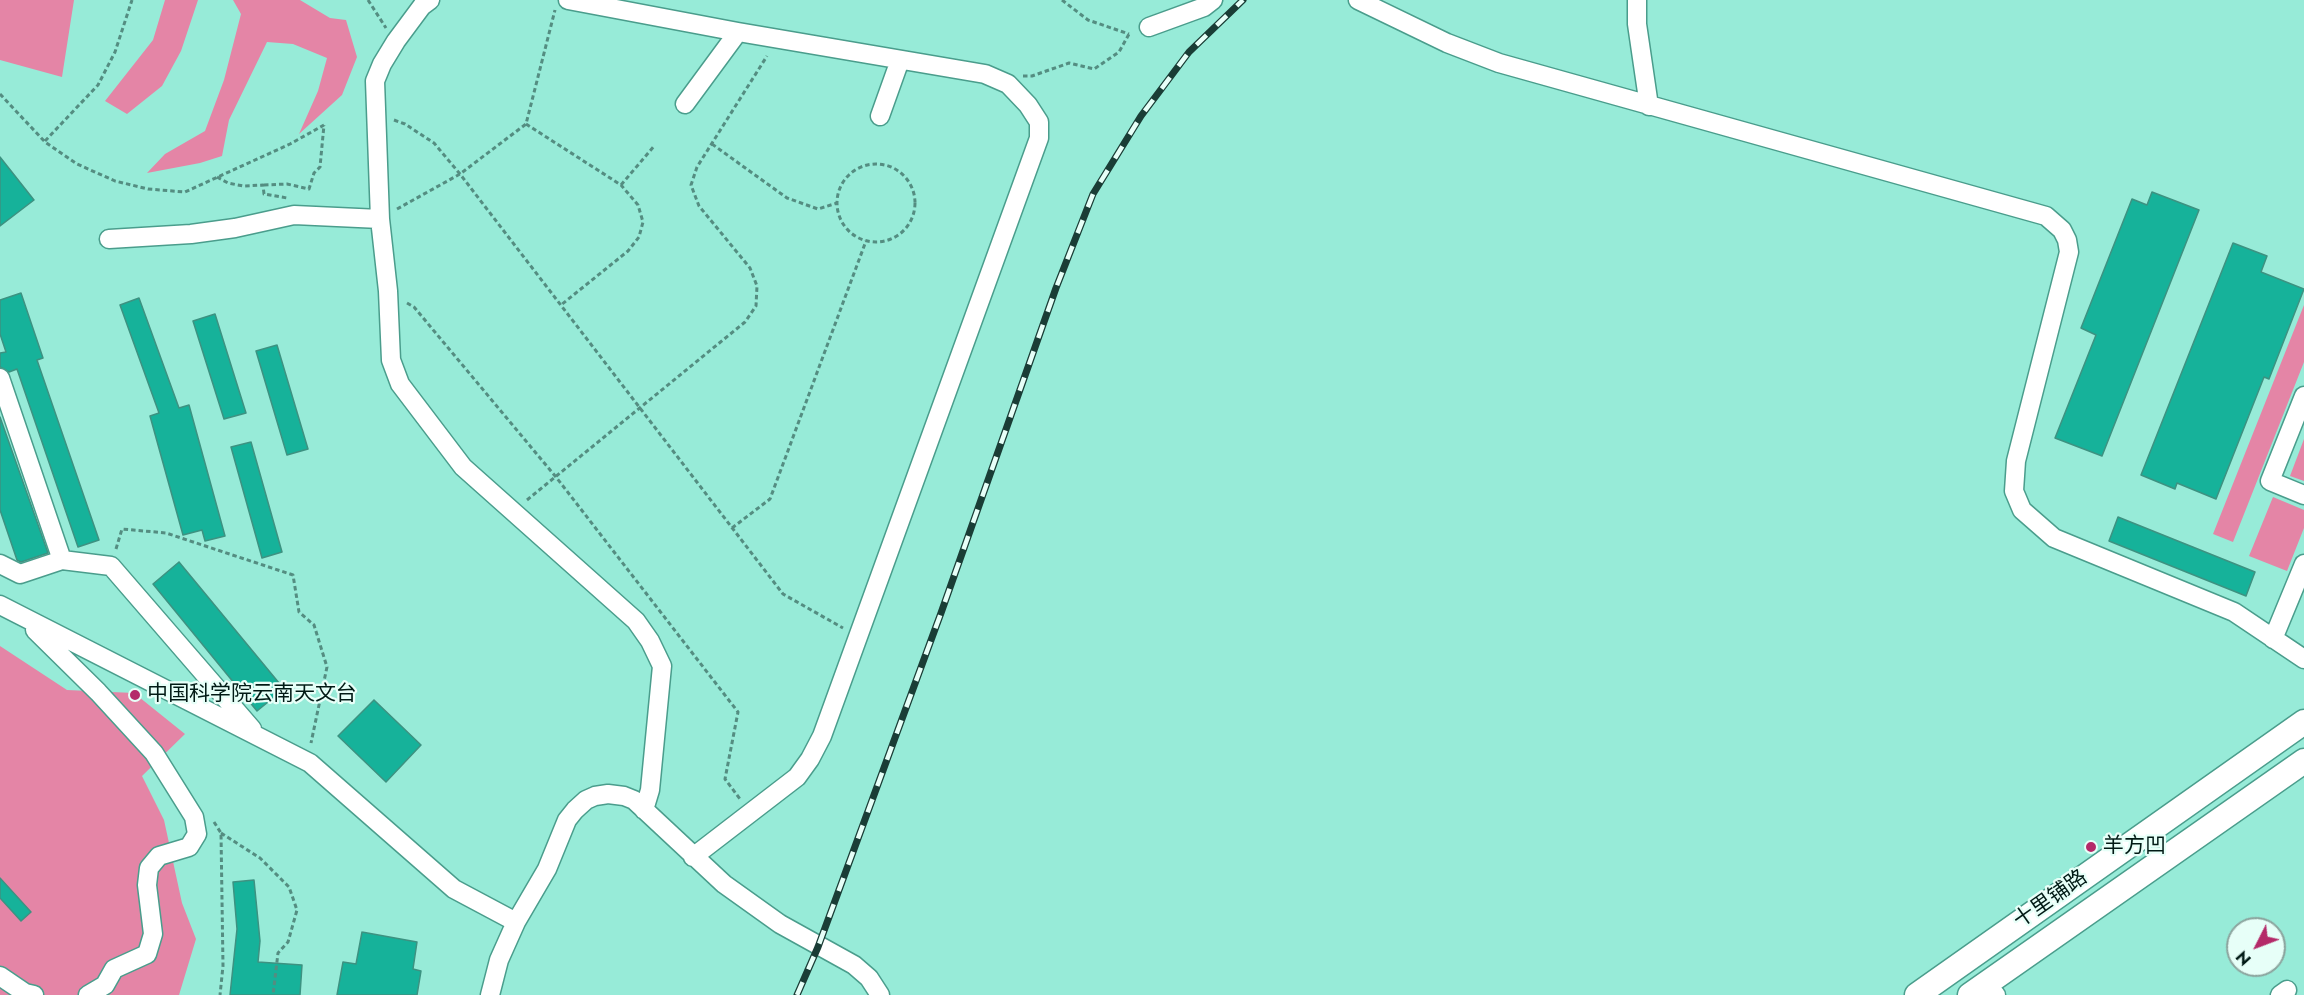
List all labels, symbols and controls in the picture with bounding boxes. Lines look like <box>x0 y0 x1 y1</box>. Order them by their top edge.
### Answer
place label: 中国科学院云南天文台 <box>147 682 357 708</box>
marker: 中国科学院云南天文台 <box>128 688 142 702</box>
place label: 羊方凹 <box>2103 834 2166 860</box>
marker: 羊方凹 <box>2084 840 2098 854</box>
street label: 十里铺路 <box>2009 866 2093 934</box>
north arrow <box>2226 917 2286 977</box>
text: N <box>2231 946 2257 970</box>

